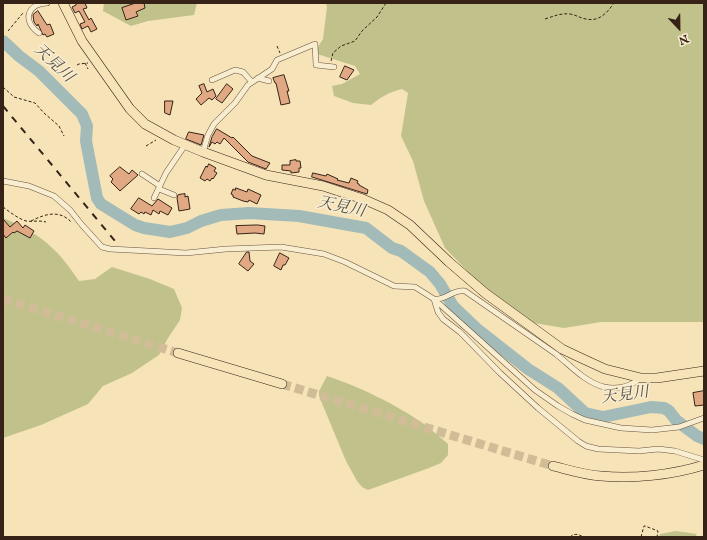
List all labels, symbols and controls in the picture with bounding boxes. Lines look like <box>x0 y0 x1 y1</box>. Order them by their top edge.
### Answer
north arrow <box>659 8 699 48</box>
text: N <box>676 31 691 47</box>
water label: 天見川 <box>29 41 77 87</box>
water label: 天見川 <box>316 194 366 222</box>
water label: 天見川 <box>600 384 650 408</box>

